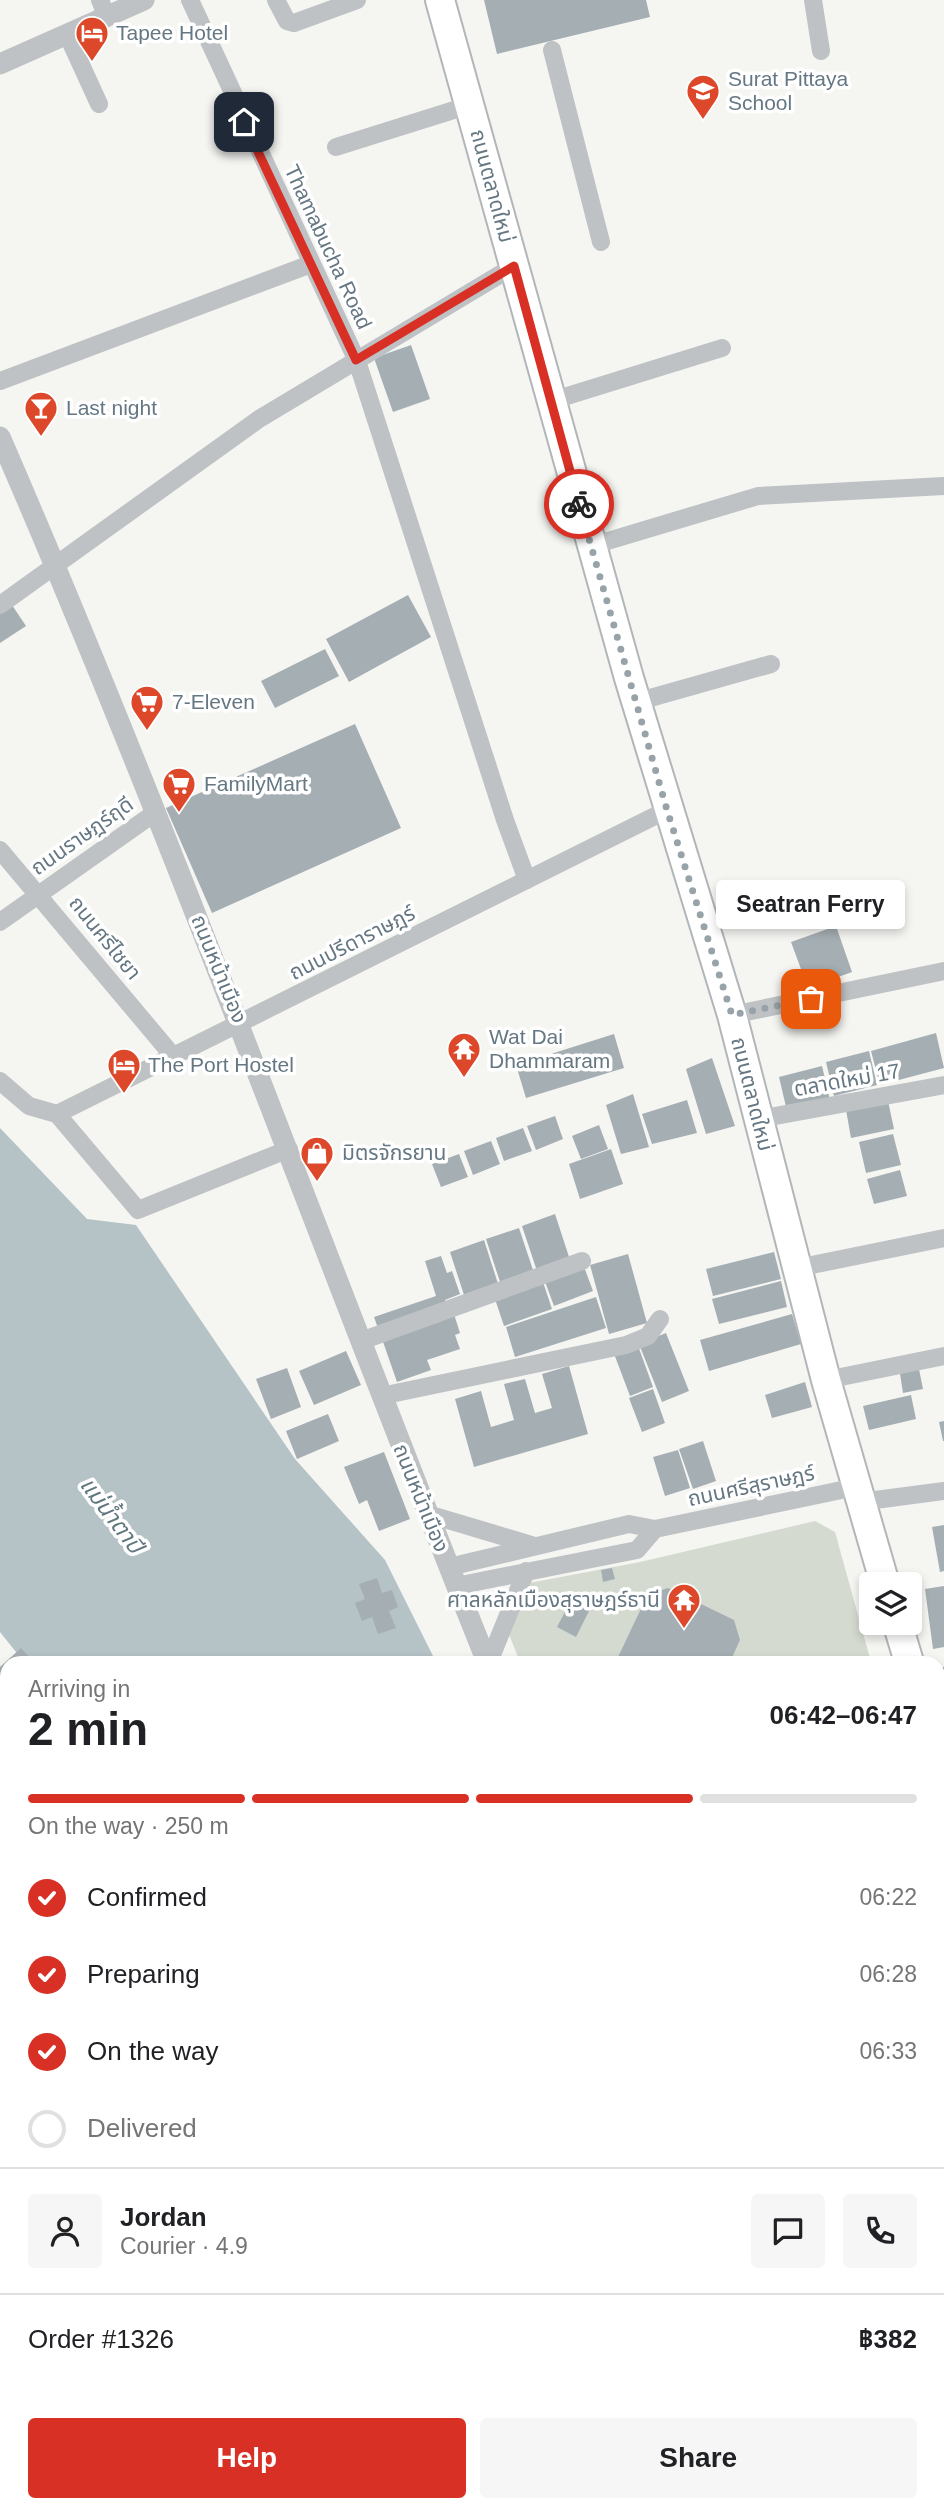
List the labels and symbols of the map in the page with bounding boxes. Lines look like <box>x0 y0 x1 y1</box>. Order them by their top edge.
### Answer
hotel icon: Tapee Hotel <box>73 14 111 63</box>
place label: Tapee Hotel <box>116 21 228 44</box>
place label: Surat Pittaya School <box>728 67 849 114</box>
school or university icon: Surat Pittaya School <box>684 72 722 121</box>
pin <box>214 92 274 152</box>
street label: ถนนตลาดใหม่ <box>466 127 519 245</box>
street label: Thamabucha Road <box>280 161 377 333</box>
bar icon: Last night <box>22 389 60 438</box>
place label: Last night <box>66 396 157 419</box>
courier <box>544 469 614 539</box>
supermarket icon: 7-Eleven <box>128 683 166 732</box>
place label: 7-Eleven <box>172 690 255 713</box>
supermarket icon: FamilyMart <box>160 765 198 814</box>
place label: FamilyMart <box>204 772 308 795</box>
street label: ถนนราษฎร์ฤดี <box>26 792 137 879</box>
callout: Seatran Ferry <box>716 880 906 929</box>
street label: ถนนศรีไชยา <box>65 891 146 984</box>
street label: ถนนปรีดาราษฎร์ <box>285 901 419 984</box>
street label: ถนนหน้าเมือง <box>187 911 252 1026</box>
pin <box>781 969 841 1029</box>
place label: Wat Dai Dhammaram <box>489 1025 610 1072</box>
temple icon: Wat Dai Dhammaram <box>445 1030 483 1079</box>
street label: ถนนตลาดใหม่ <box>727 1035 778 1153</box>
hotel icon: The Port Hostel <box>105 1046 143 1095</box>
place label: The Port Hostel <box>148 1053 294 1076</box>
street label: ตลาดใหม่ 17 <box>792 1059 902 1100</box>
shop icon: มิตรจักรยาน <box>298 1134 336 1183</box>
place label: มิตรจักรยาน <box>342 1141 446 1164</box>
street label: ถนนหน้าเมือง <box>389 1440 454 1555</box>
street label: ถนนศรีสุราษฎร์ <box>685 1461 818 1512</box>
water label: แม่น้ำตาปี <box>75 1470 153 1561</box>
temple icon: ศาลหลักเมืองสุราษฎร์ธานี <box>665 1581 703 1630</box>
place label: ศาลหลักเมืองสุราษฎร์ธานี <box>447 1588 660 1613</box>

